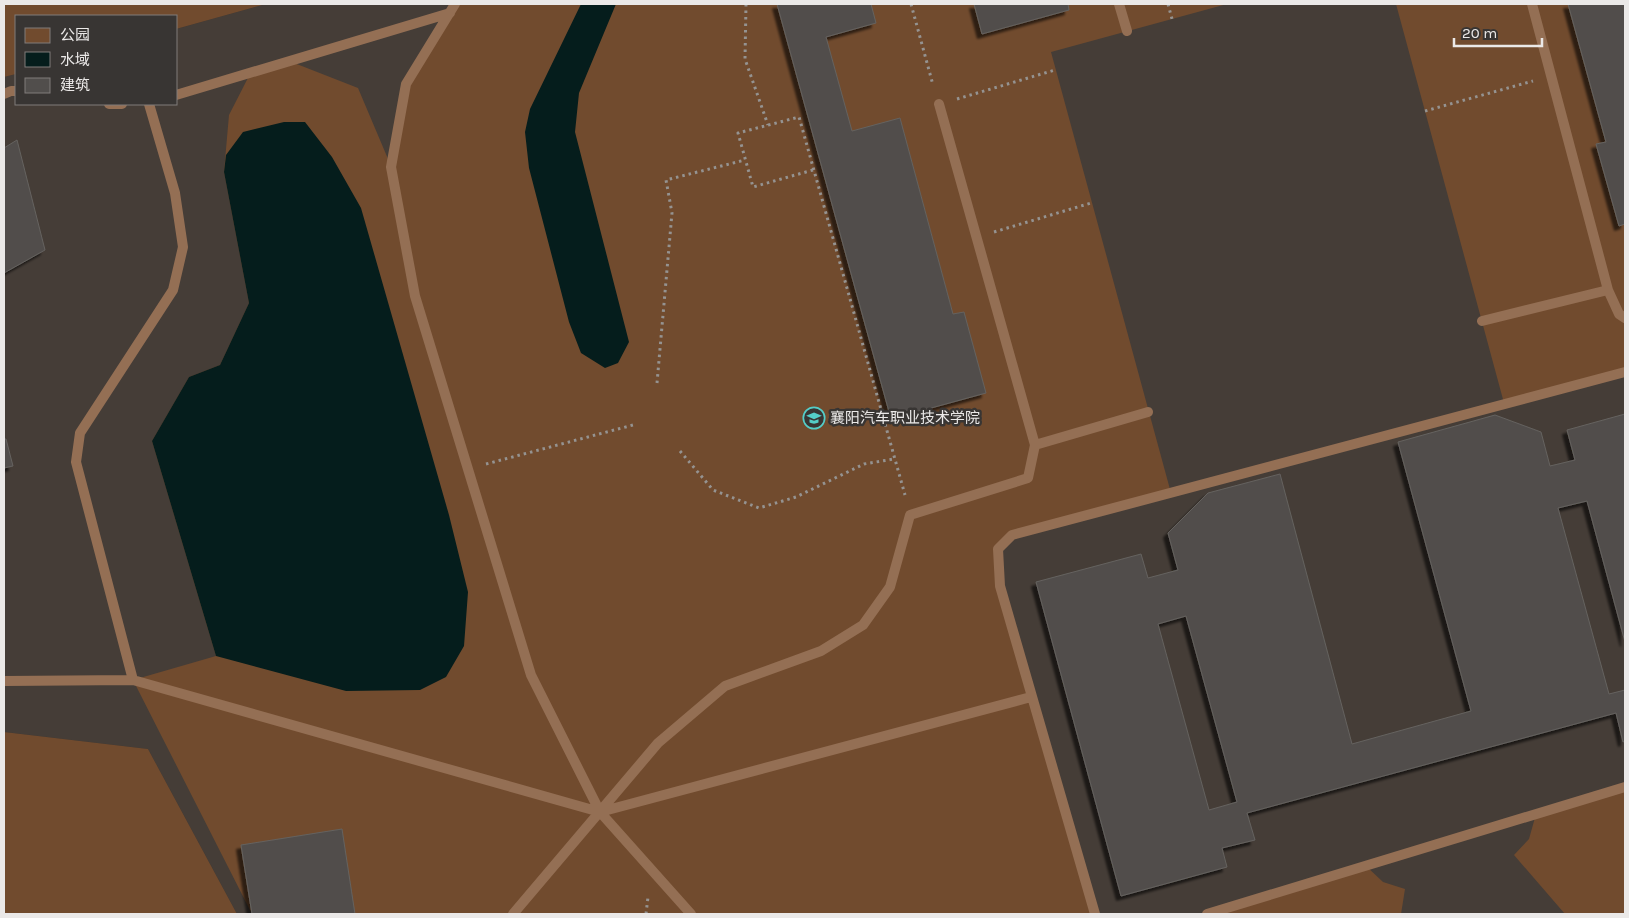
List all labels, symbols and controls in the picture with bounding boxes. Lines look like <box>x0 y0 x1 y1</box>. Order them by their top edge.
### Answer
legend <box>15 15 178 105</box>
scale bar <box>1454 15 1542 47</box>
text: 20 m <box>1462 24 1497 42</box>
text: 公园 <box>60 26 90 44</box>
text: 水域 <box>60 51 90 69</box>
text: 建筑 <box>60 76 90 94</box>
school or university icon: 襄阳汽车职业技术学院 <box>802 406 826 430</box>
place label: 襄阳汽车职业技术学院 <box>830 409 980 427</box>

